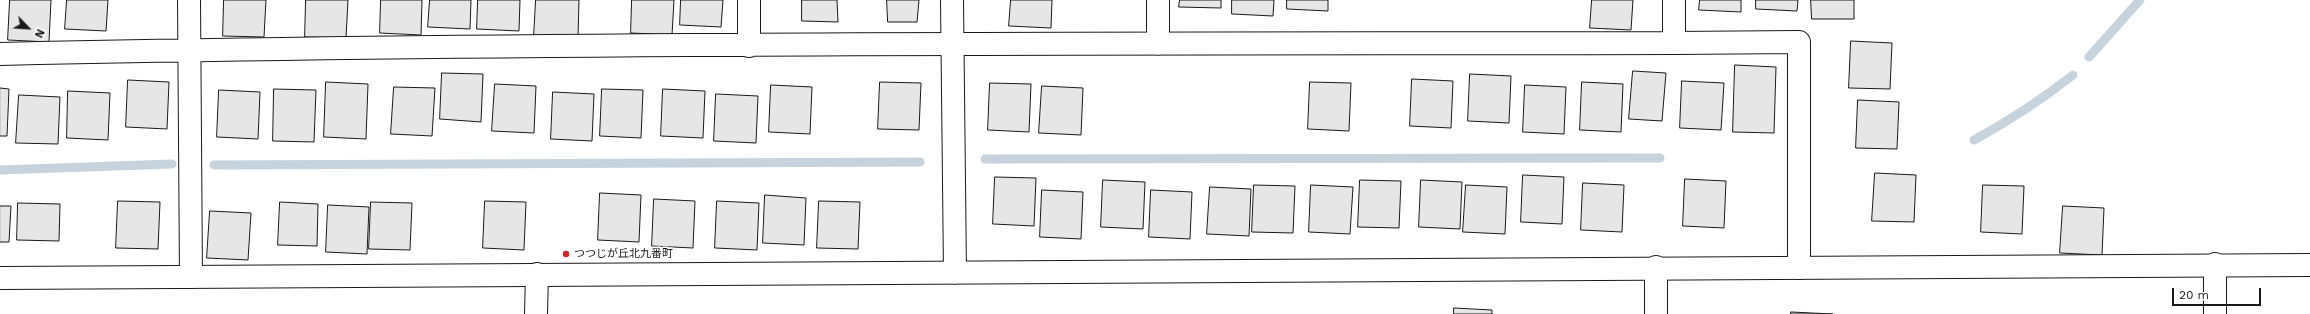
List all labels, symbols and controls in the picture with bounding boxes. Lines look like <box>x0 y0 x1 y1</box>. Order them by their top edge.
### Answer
north arrow <box>8 8 48 48</box>
text: N <box>32 27 47 40</box>
place label: つつじが丘北九番町 <box>574 247 673 261</box>
marker: つつじが丘北九番町 <box>561 249 571 259</box>
scale bar <box>2174 280 2263 306</box>
text: 20 m <box>2179 288 2209 302</box>

